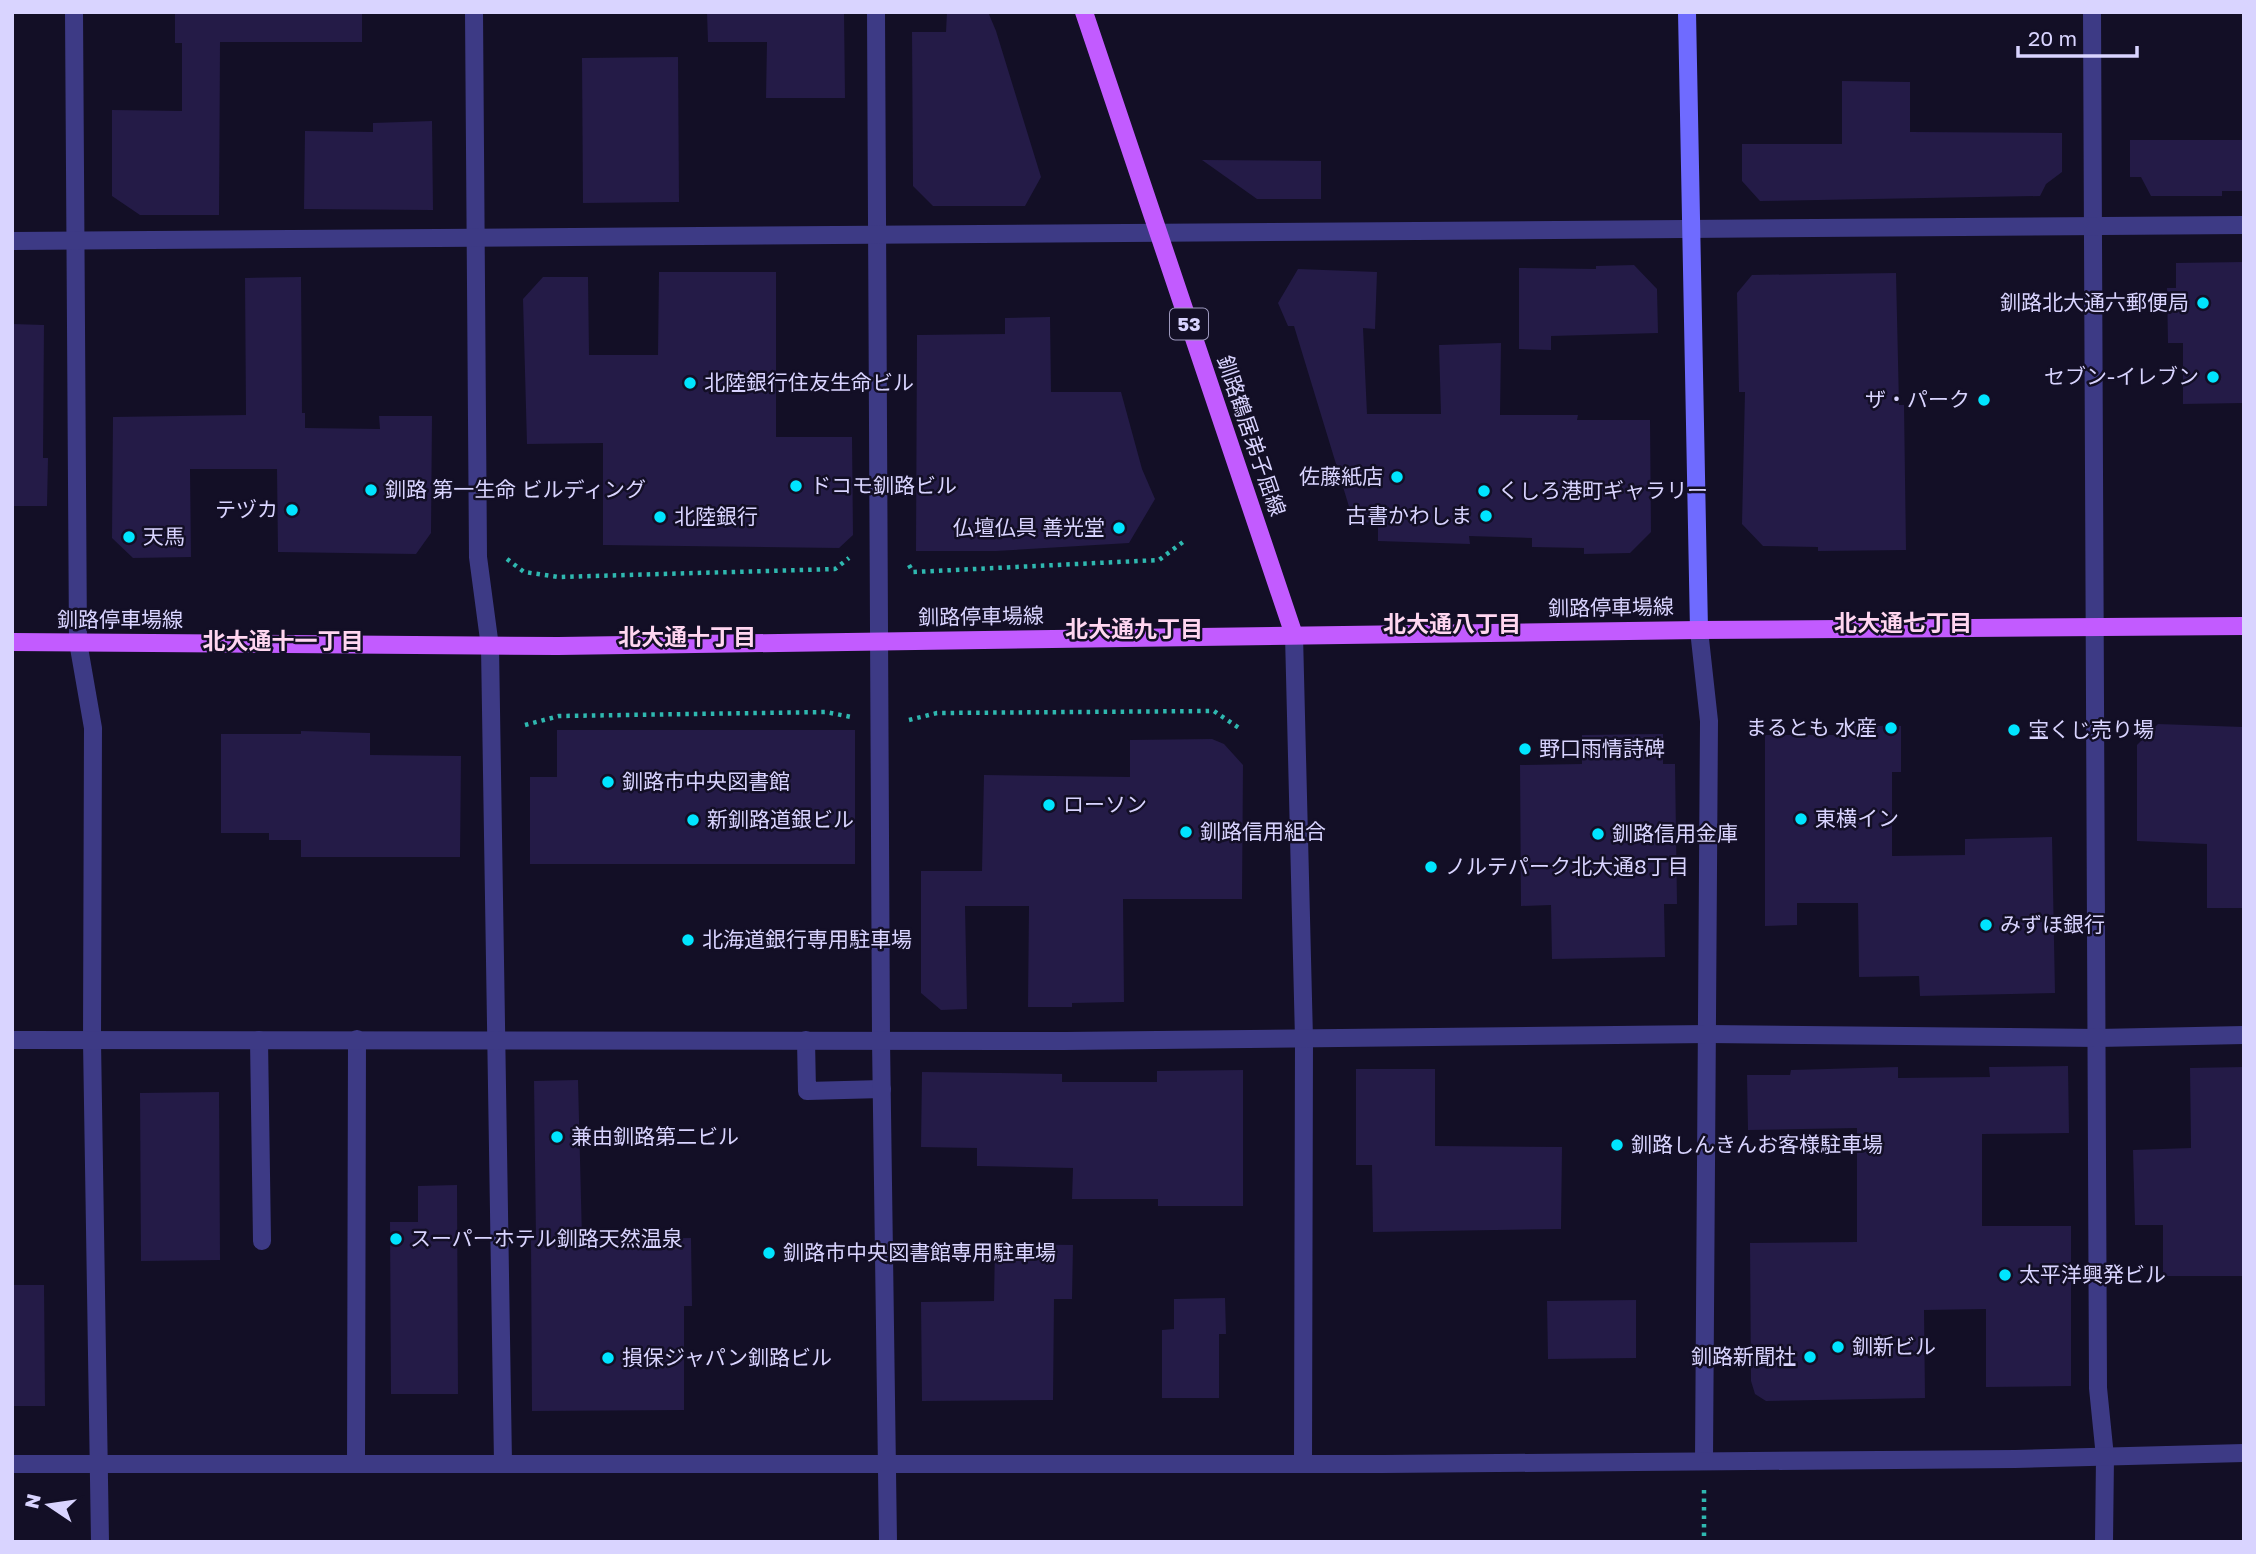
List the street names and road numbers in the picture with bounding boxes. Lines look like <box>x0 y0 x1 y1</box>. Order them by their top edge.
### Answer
road number: 53 <box>1170 308 1208 340</box>
street label: 釧路鶴居弟子屈線 <box>1212 352 1292 519</box>
street label: 釧路停車場線 <box>1548 593 1674 621</box>
street label: 釧路停車場線 <box>918 602 1044 630</box>
street label: 釧路停車場線 <box>57 606 183 632</box>

